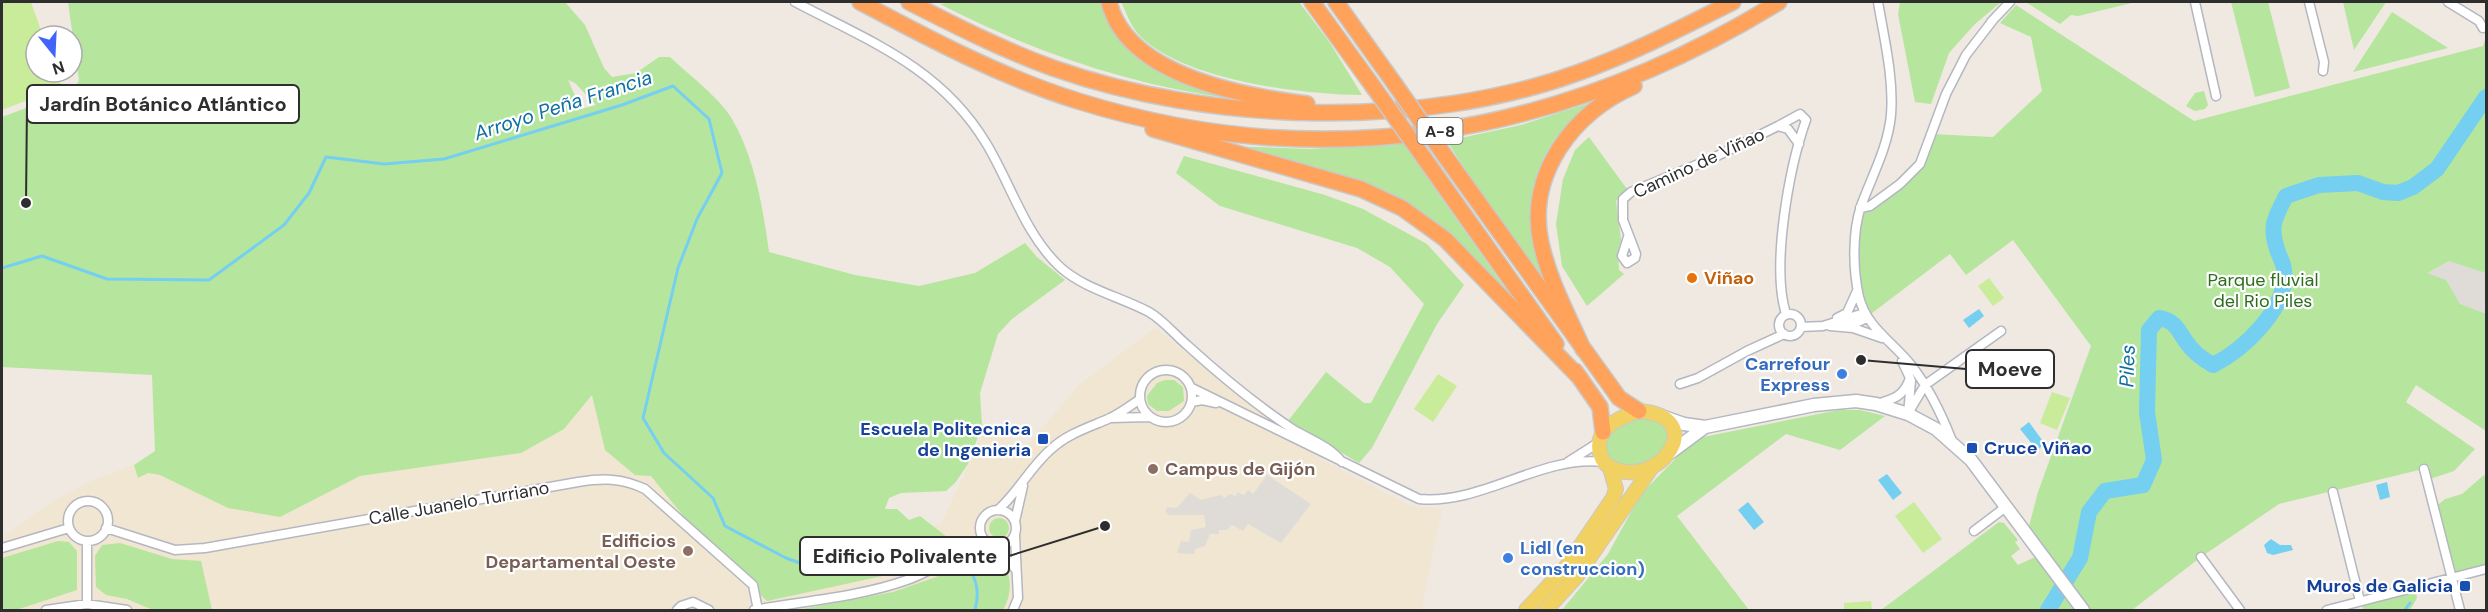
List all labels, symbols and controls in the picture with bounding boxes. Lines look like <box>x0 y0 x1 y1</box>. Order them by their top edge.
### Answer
north arrow <box>24 24 84 84</box>
text: N <box>50 56 67 80</box>
water label: Arroyo Peña Francia <box>470 64 655 146</box>
callout: Jardín Botánico Atlántico <box>27 85 299 123</box>
text: Jardín Botánico Atlántico <box>39 91 287 117</box>
road number: A-8 <box>1418 118 1462 144</box>
street label: Camino de Viñao <box>1629 122 1769 204</box>
place label: Viñao <box>1704 266 1754 290</box>
park label: Parque fluvial del Rio Piles <box>2208 268 2318 313</box>
marker: Viñao <box>1685 271 1699 285</box>
water label: Piles <box>2113 344 2141 388</box>
callout: Moeve <box>1966 350 2054 388</box>
place label: Carrefour Express <box>1745 352 1830 397</box>
text: Moeve <box>1978 356 2042 382</box>
marker: Carrefour Express <box>1835 367 1849 381</box>
place label: Escuela Politecnica de Ingenieria <box>860 417 1031 462</box>
marker: Escuela Politecnica de Ingenieria <box>1036 432 1050 446</box>
place label: Cruce Viñao <box>1984 436 2092 460</box>
marker: Cruce Viñao <box>1965 441 1979 455</box>
place label: Campus de Gijón <box>1165 457 1315 481</box>
marker: Campus de Gijón <box>1146 462 1160 476</box>
street label: Calle Juanelo Turriano <box>367 475 551 531</box>
place label: Edificios Departamental Oeste <box>485 529 676 574</box>
place label: Lidl (en construccion) <box>1520 536 1645 581</box>
callout: Edificio Polivalente <box>800 537 1009 575</box>
text: Edificio Polivalente <box>813 543 997 569</box>
marker: Edificios Departamental Oeste <box>681 544 695 558</box>
marker: Lidl (en construccion) <box>1501 551 1515 565</box>
place label: Muros de Galicia <box>2306 574 2453 598</box>
marker: Muros de Galicia <box>2458 579 2472 593</box>

